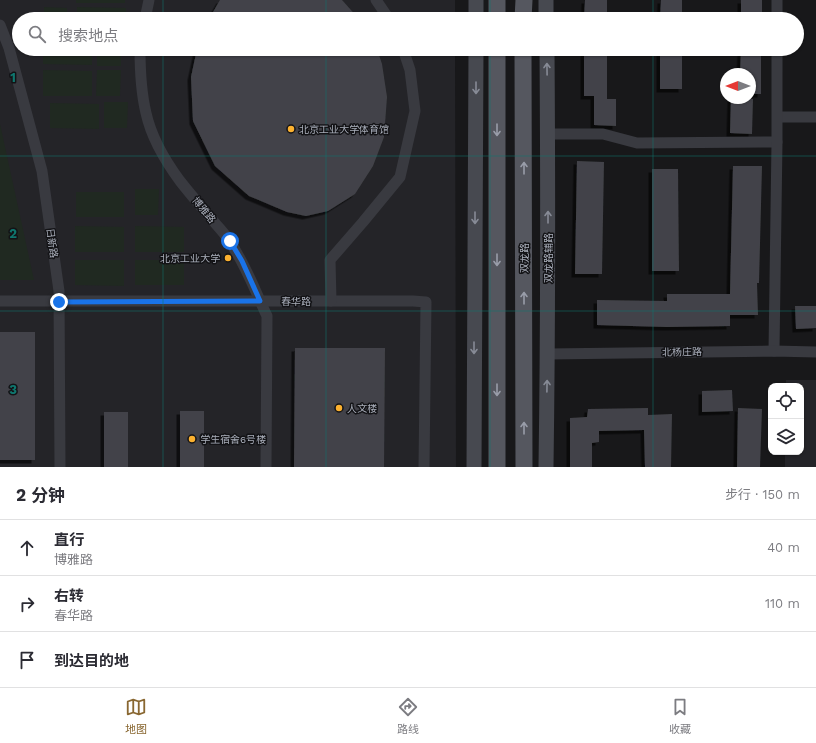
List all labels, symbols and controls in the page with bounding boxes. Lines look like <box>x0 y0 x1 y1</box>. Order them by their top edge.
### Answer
search box <box>12 12 804 56</box>
icon: search <box>26 23 48 45</box>
text: 搜索地点 <box>58 27 118 45</box>
one-way arrow <box>543 63 551 76</box>
north arrow <box>720 68 756 104</box>
text: 1 <box>10 70 16 85</box>
one-way arrow <box>472 81 480 94</box>
one-way arrow <box>493 123 501 136</box>
marker: 北京工业大学体育馆 <box>286 124 296 134</box>
place label: 北京工业大学体育馆 <box>299 124 389 135</box>
one-way arrow <box>520 162 528 175</box>
street label: 博雅路 <box>190 195 218 225</box>
one-way arrow <box>471 211 479 224</box>
one-way arrow <box>544 211 552 224</box>
text: 2 <box>9 226 17 241</box>
street label: 日新路 <box>44 227 60 259</box>
route start <box>221 232 239 250</box>
street label: 双龙路辅路 <box>543 233 554 283</box>
street label: 双龙路 <box>519 243 530 273</box>
place label: 北京工业大学 <box>160 253 220 264</box>
marker: 北京工业大学 <box>223 253 233 263</box>
one-way arrow <box>493 253 501 266</box>
one-way arrow <box>520 292 528 305</box>
route end <box>50 293 68 311</box>
street label: 春华路 <box>281 296 311 307</box>
one-way arrow <box>470 341 478 354</box>
street label: 北杨庄路 <box>662 346 702 358</box>
one-way arrow <box>543 380 551 393</box>
text: 3 <box>9 382 17 397</box>
one-way arrow <box>493 383 501 396</box>
map controls <box>768 383 804 455</box>
button: locate <box>768 383 804 419</box>
marker: 人文楼 <box>334 403 344 413</box>
place label: 人文楼 <box>347 403 377 414</box>
button: layers <box>768 419 804 455</box>
one-way arrow <box>520 422 528 435</box>
marker: 学生宿舍6号楼 <box>187 434 197 444</box>
place label: 学生宿舍6号楼 <box>200 434 266 445</box>
text: 2 分钟 <box>16 485 65 505</box>
text: 步行 · 150 m <box>725 487 800 502</box>
text: 直行 <box>54 531 84 549</box>
icon: ahead <box>16 537 38 559</box>
text: 40 m <box>767 540 800 555</box>
text: 博雅路 <box>54 552 93 567</box>
text: 右转 <box>54 587 84 605</box>
icon: right <box>16 593 38 615</box>
text: 110 m <box>765 596 800 611</box>
text: 春华路 <box>54 608 93 623</box>
icon: arrive <box>16 649 38 671</box>
text: 到达目的地 <box>54 652 129 670</box>
tab: 地图 <box>125 696 147 736</box>
tab: 路线 <box>397 696 419 736</box>
tab: 收藏 <box>669 696 691 736</box>

